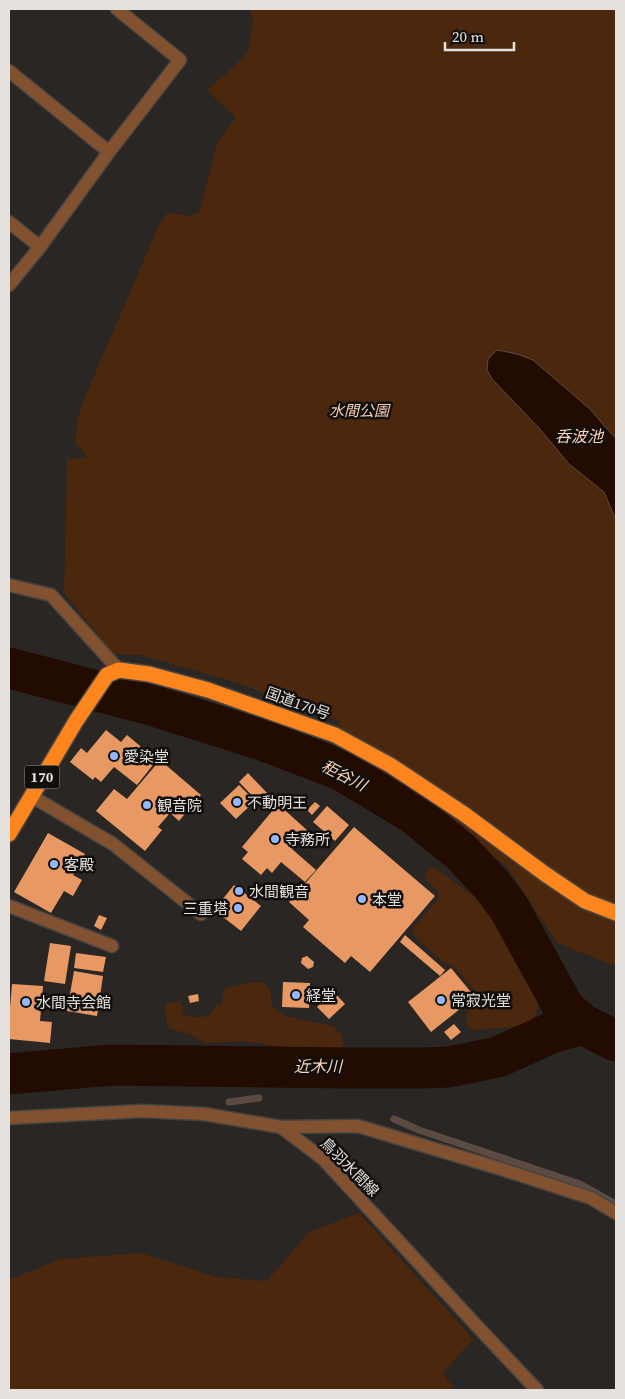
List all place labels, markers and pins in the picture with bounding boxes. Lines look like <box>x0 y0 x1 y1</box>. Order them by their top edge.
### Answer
place label: 愛染堂 <box>124 746 169 767</box>
marker: 愛染堂 <box>108 750 120 762</box>
place label: 不動明王 <box>247 792 307 813</box>
place label: 観音院 <box>157 795 202 816</box>
marker: 不動明王 <box>231 796 243 808</box>
marker: 観音院 <box>141 799 153 811</box>
place label: 寺務所 <box>285 829 330 850</box>
marker: 寺務所 <box>269 833 281 845</box>
place label: 客殿 <box>64 854 94 875</box>
marker: 客殿 <box>48 858 60 870</box>
place label: 水間観音 <box>249 881 309 902</box>
marker: 水間観音 <box>233 885 245 897</box>
place label: 本堂 <box>372 889 402 910</box>
marker: 本堂 <box>356 893 368 905</box>
place label: 三重塔 <box>183 898 228 919</box>
marker: 三重塔 <box>232 902 244 914</box>
place label: 経堂 <box>306 985 336 1006</box>
marker: 経堂 <box>290 989 302 1001</box>
place label: 常寂光堂 <box>451 990 511 1011</box>
place label: 水間寺会館 <box>36 992 111 1013</box>
marker: 常寂光堂 <box>435 994 447 1006</box>
marker: 水間寺会館 <box>20 996 32 1008</box>

